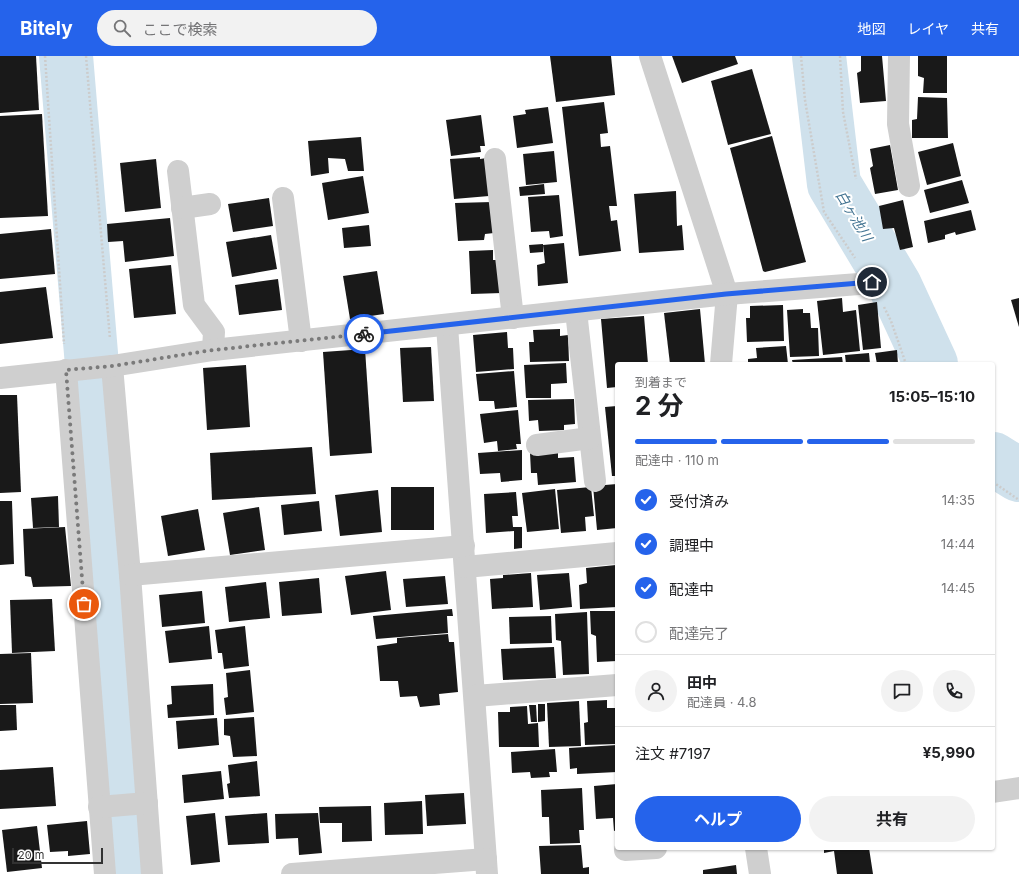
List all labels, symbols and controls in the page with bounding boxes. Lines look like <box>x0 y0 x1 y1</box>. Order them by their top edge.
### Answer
search box <box>97 10 377 46</box>
text: Bitely <box>20 17 73 40</box>
icon: search <box>111 17 133 39</box>
text: ここで検索 <box>143 20 218 39</box>
text: 地図 <box>857 20 885 37</box>
text: レイヤ <box>907 20 949 37</box>
text: 共有 <box>971 20 999 37</box>
water label: 白ヶ池川 <box>833 187 877 246</box>
pin <box>855 265 889 299</box>
icon: home <box>861 271 883 293</box>
courier <box>344 314 384 354</box>
icon: bike <box>353 323 375 345</box>
text: 到着まで <box>635 374 687 390</box>
text: 15:05–15:10 <box>889 387 975 406</box>
text: 2 分 <box>635 390 684 421</box>
text: 配達中 · 110 m <box>635 452 719 468</box>
icon: check <box>635 489 657 511</box>
text: 受付済み <box>669 492 729 511</box>
text: 14:35 <box>942 492 975 508</box>
icon: check <box>635 533 657 555</box>
text: 調理中 <box>669 536 714 555</box>
text: 14:44 <box>941 536 975 552</box>
icon: check <box>635 577 657 599</box>
text: 配達中 <box>669 580 714 599</box>
text: 14:45 <box>941 580 975 596</box>
pin <box>67 587 101 621</box>
icon: bag <box>73 593 95 615</box>
text: 配達完了 <box>669 624 729 643</box>
button: person <box>635 670 677 712</box>
button: chat <box>881 670 923 712</box>
button: phone <box>933 670 975 712</box>
text: 田中 <box>687 673 717 692</box>
text: 配達員 · 4.8 <box>687 694 757 710</box>
text: ¥5,990 <box>923 743 975 762</box>
text: 注文 #7197 <box>635 744 711 763</box>
button: ヘルプ <box>635 796 801 842</box>
button: 共有 <box>809 796 975 842</box>
scale bar <box>12 846 103 865</box>
text: 20 m <box>18 848 44 862</box>

